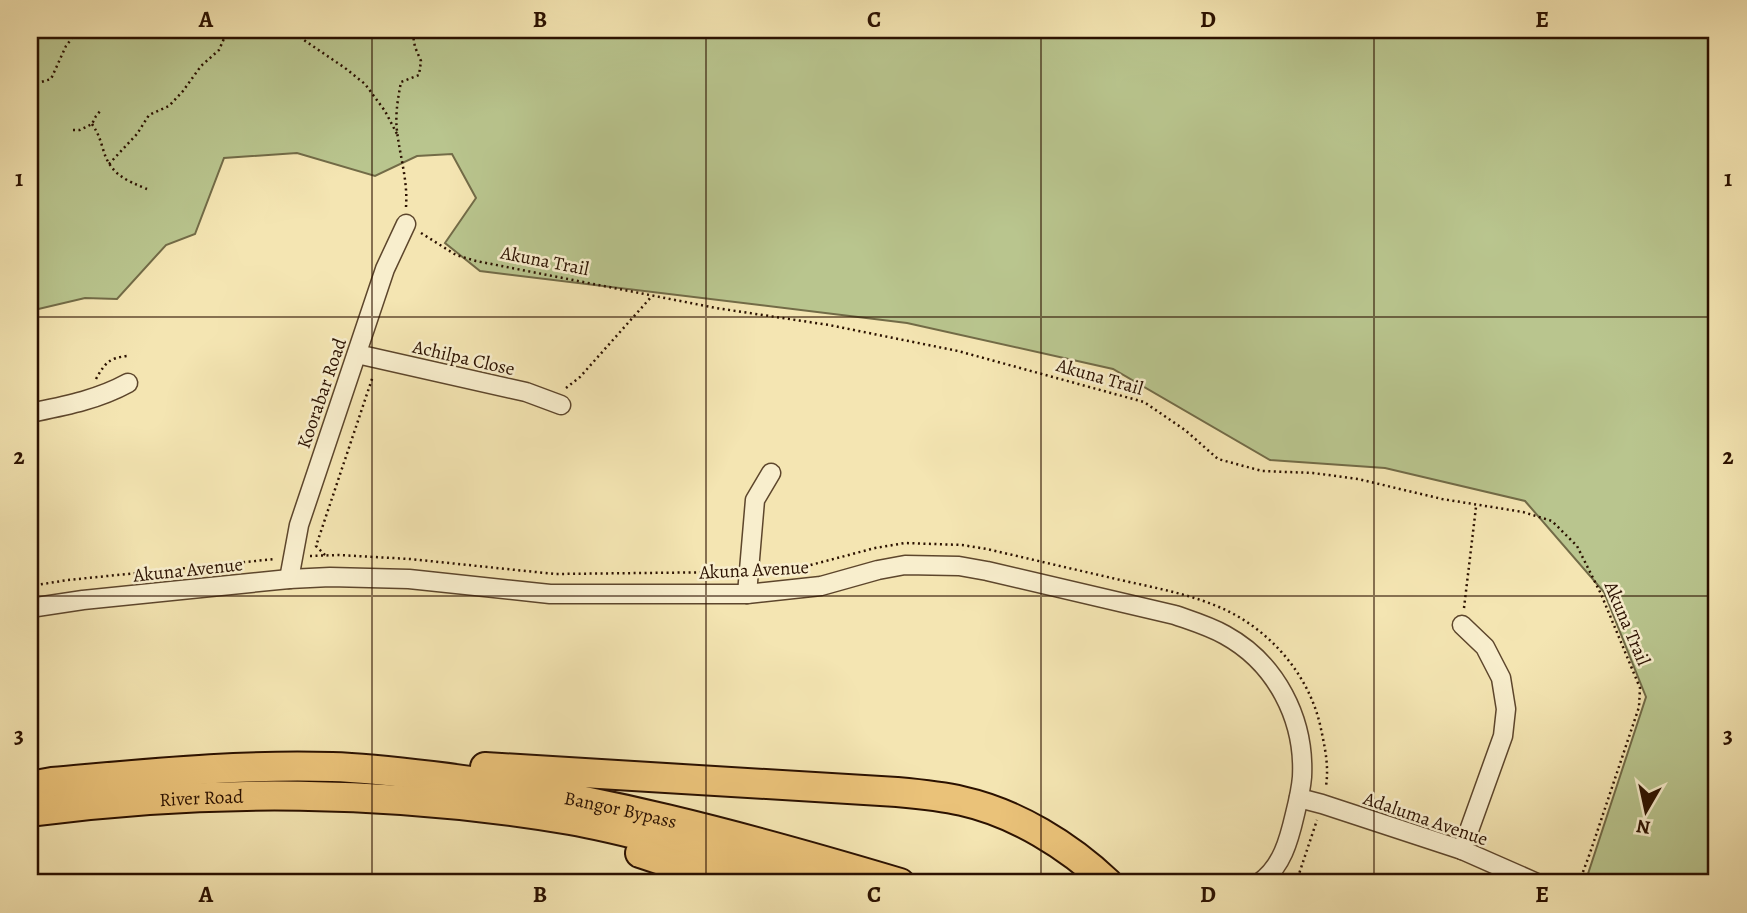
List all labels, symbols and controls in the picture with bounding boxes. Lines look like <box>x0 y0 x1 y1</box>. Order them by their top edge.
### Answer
text: A <box>198 4 214 35</box>
text: B <box>533 4 547 35</box>
text: C <box>867 4 881 35</box>
text: D <box>1200 4 1216 35</box>
text: E <box>1535 4 1549 35</box>
text: 1 <box>15 163 23 194</box>
text: 1 <box>1724 163 1732 194</box>
street label: Akuna Trail <box>498 240 591 282</box>
street label: Achilpa Close <box>409 333 517 382</box>
street label: Koorabar Road <box>291 334 353 452</box>
street label: Akuna Trail <box>1052 352 1147 402</box>
text: 2 <box>13 441 25 472</box>
text: 2 <box>1722 441 1734 472</box>
street label: Akuna Avenue <box>131 551 244 589</box>
street label: Akuna Avenue <box>697 554 810 586</box>
street label: Akuna Trail <box>1597 576 1657 670</box>
text: 3 <box>14 720 24 751</box>
text: 3 <box>1723 720 1733 751</box>
north arrow <box>1610 776 1680 846</box>
street label: River Road <box>159 784 244 813</box>
street label: Bangor Bypass <box>562 785 679 835</box>
street label: Adaluma Avenue <box>1359 785 1491 852</box>
text: N <box>1634 813 1652 841</box>
text: A <box>198 879 214 910</box>
text: B <box>533 879 547 910</box>
text: C <box>867 879 881 910</box>
text: D <box>1200 879 1216 910</box>
text: E <box>1535 879 1549 910</box>

